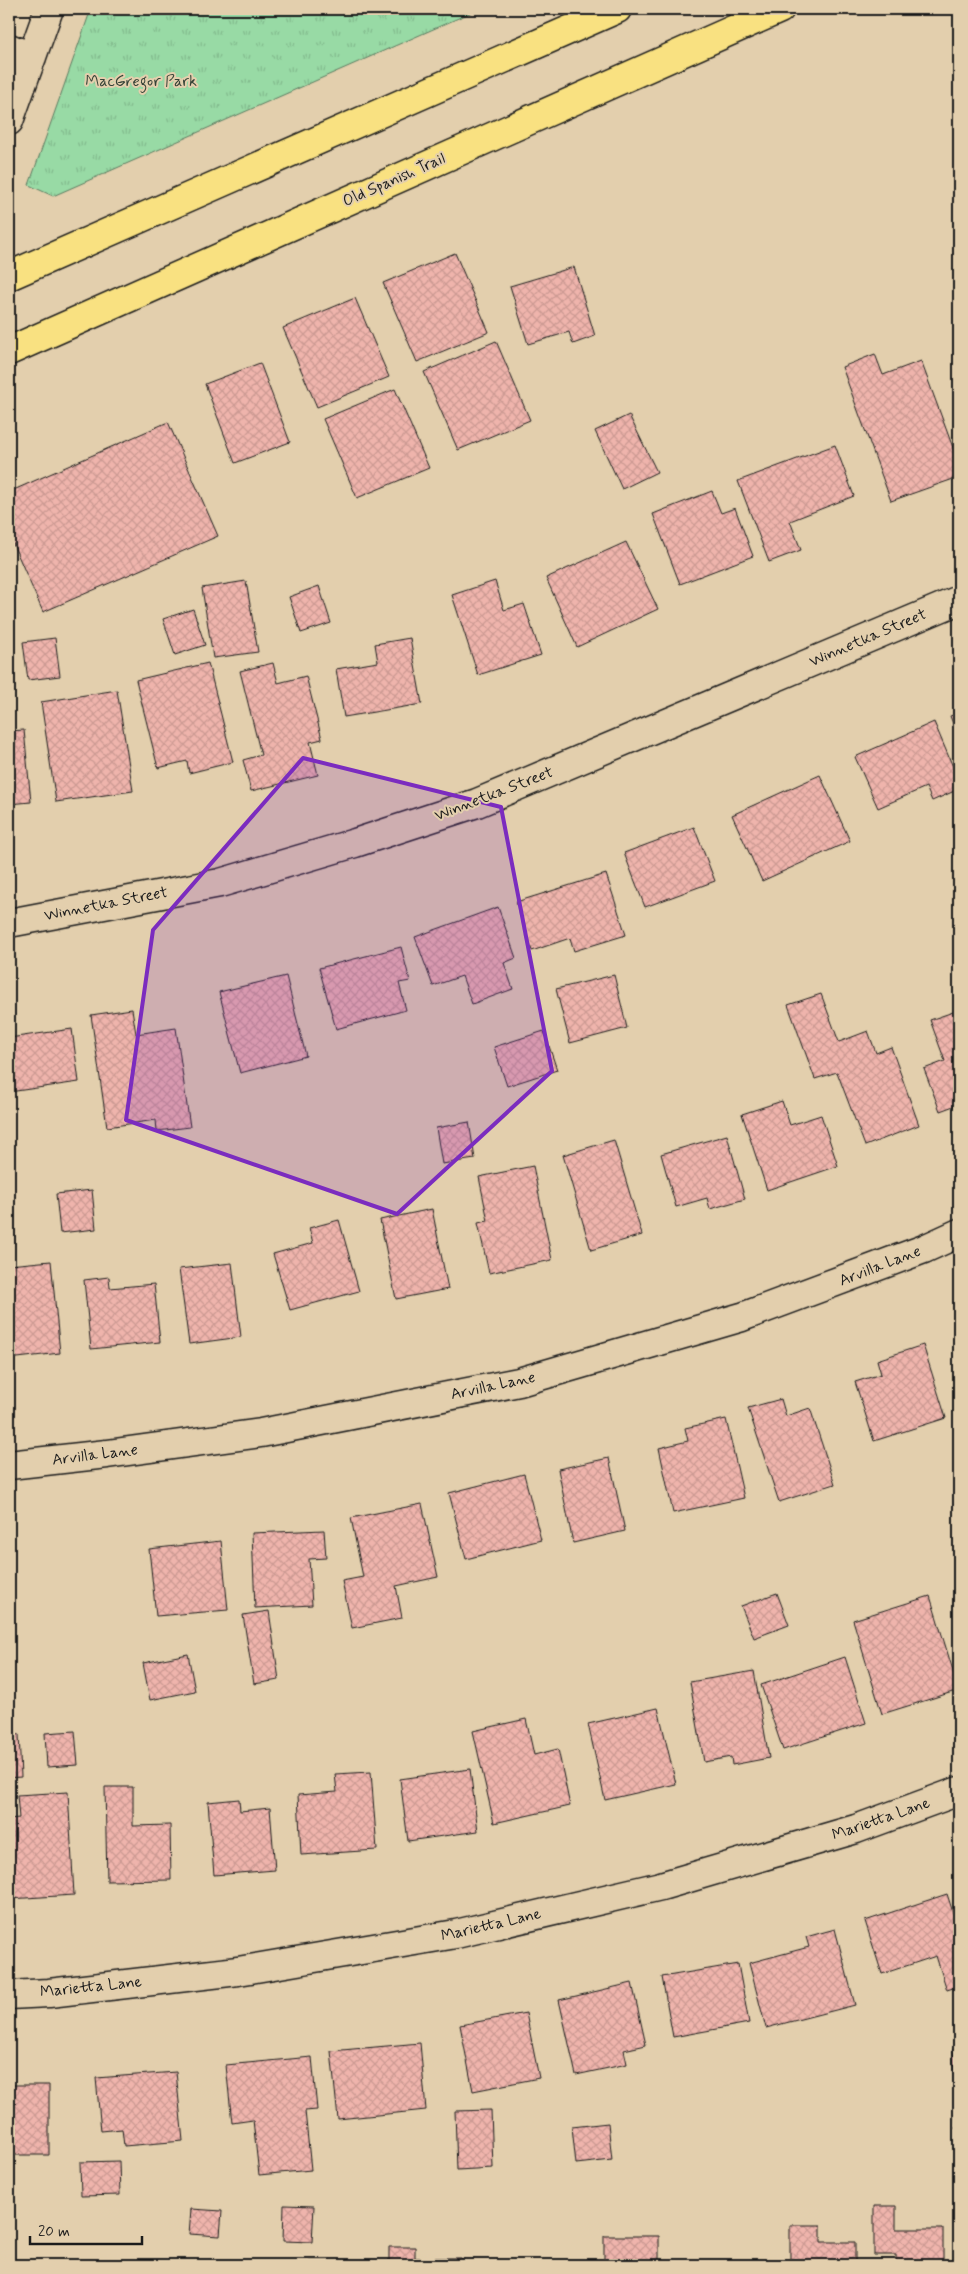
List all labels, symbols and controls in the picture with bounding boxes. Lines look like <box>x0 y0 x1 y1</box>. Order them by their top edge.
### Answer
park label: MacGregor Park <box>85 71 197 93</box>
street label: Old Spanish Trail <box>339 148 449 212</box>
street label: Winnetka Street <box>806 604 930 672</box>
street label: Winnetka Street <box>432 762 557 826</box>
street label: Winnetka Street <box>42 882 170 926</box>
street label: Arvilla Lane <box>836 1241 924 1291</box>
street label: Arvilla Lane <box>449 1367 537 1405</box>
street label: Arvilla Lane <box>51 1439 139 1471</box>
street label: Marietta Lane <box>829 1792 933 1846</box>
street label: Marietta Lane <box>439 1903 544 1947</box>
street label: Marietta Lane <box>39 1971 143 2003</box>
scale bar <box>30 2214 142 2246</box>
text: 20 m <box>38 2222 70 2242</box>

